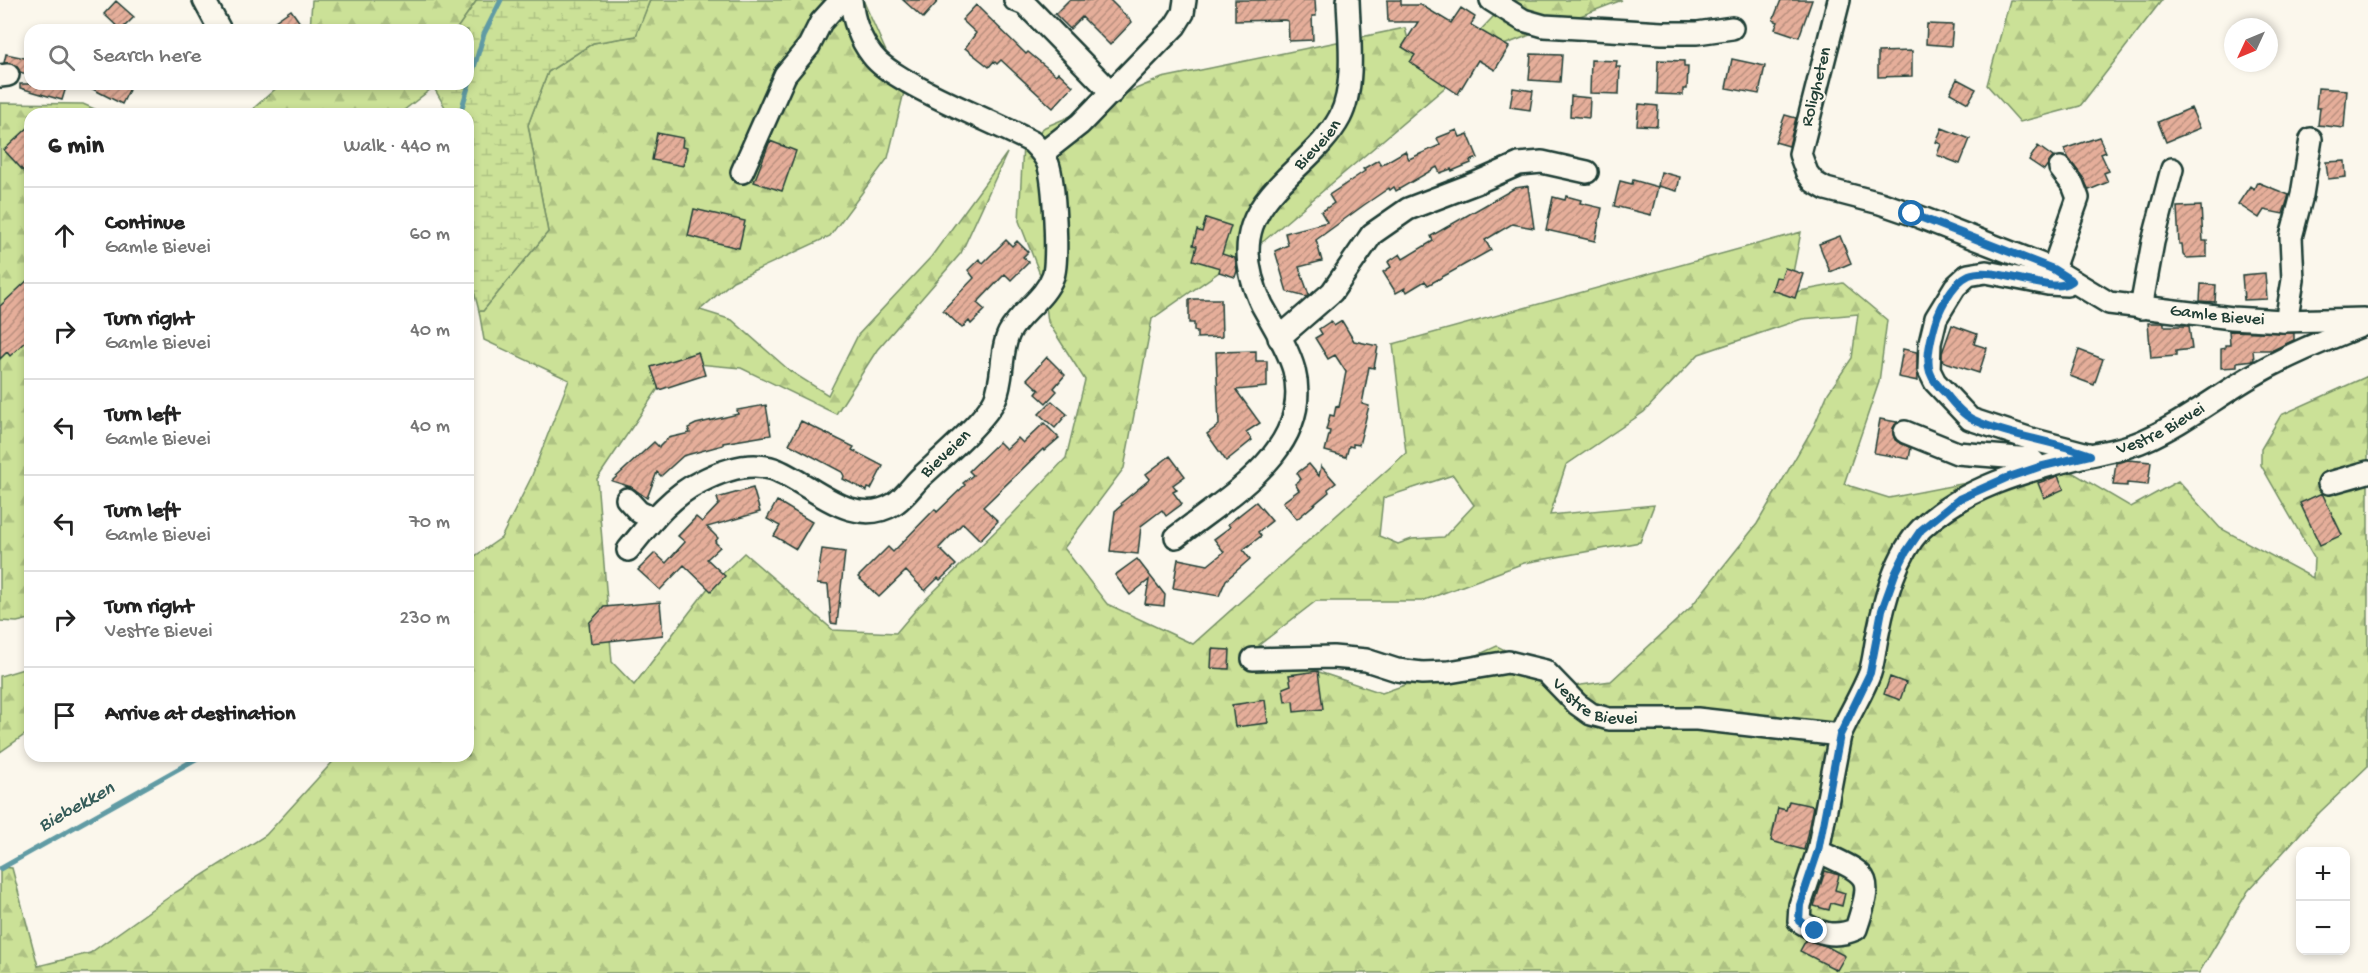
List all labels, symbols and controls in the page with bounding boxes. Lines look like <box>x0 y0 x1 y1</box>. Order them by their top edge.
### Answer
north arrow <box>2224 18 2278 72</box>
search box <box>24 24 474 90</box>
icon: search <box>45 41 78 74</box>
text: Search here <box>93 44 201 70</box>
street label: Roligheten <box>1797 45 1837 129</box>
street label: Bieveien <box>1289 115 1347 176</box>
text: 6 min <box>48 132 104 163</box>
text: Walk · 440 m <box>344 136 450 159</box>
route start <box>1898 200 1924 226</box>
text: Continue <box>105 211 185 237</box>
icon: ahead <box>48 219 81 252</box>
text: 60 m <box>410 224 450 247</box>
text: Gamle Bievei <box>105 237 211 260</box>
street label: Gamle Bievei <box>2169 300 2265 330</box>
text: Turn right <box>105 307 193 333</box>
icon: right <box>48 315 81 348</box>
text: 40 m <box>410 320 450 343</box>
text: Gamle Bievei <box>105 333 211 356</box>
street label: Vestre Bievei <box>2113 398 2209 460</box>
text: Turn left <box>105 403 179 429</box>
icon: left <box>48 411 81 444</box>
text: 40 m <box>410 416 450 439</box>
street label: Bieveien <box>916 425 976 483</box>
text: Gamle Bievei <box>105 429 211 452</box>
text: Turn left <box>105 499 179 525</box>
icon: left <box>48 507 81 540</box>
text: 70 m <box>409 512 450 535</box>
text: Gamle Bievei <box>105 525 211 548</box>
text: Turn right <box>105 595 193 621</box>
icon: right <box>48 603 81 636</box>
text: 230 m <box>400 608 450 631</box>
text: Vestre Bievei <box>105 621 212 644</box>
street label: Vestre Bievei <box>1546 673 1638 730</box>
icon: arrive <box>48 699 81 732</box>
text: Arrive at destination <box>105 702 295 728</box>
water label: Biebekken <box>35 777 119 838</box>
map controls <box>2296 847 2350 955</box>
button: + <box>2296 847 2350 901</box>
button: − <box>2296 901 2350 955</box>
route end <box>1801 917 1827 943</box>

